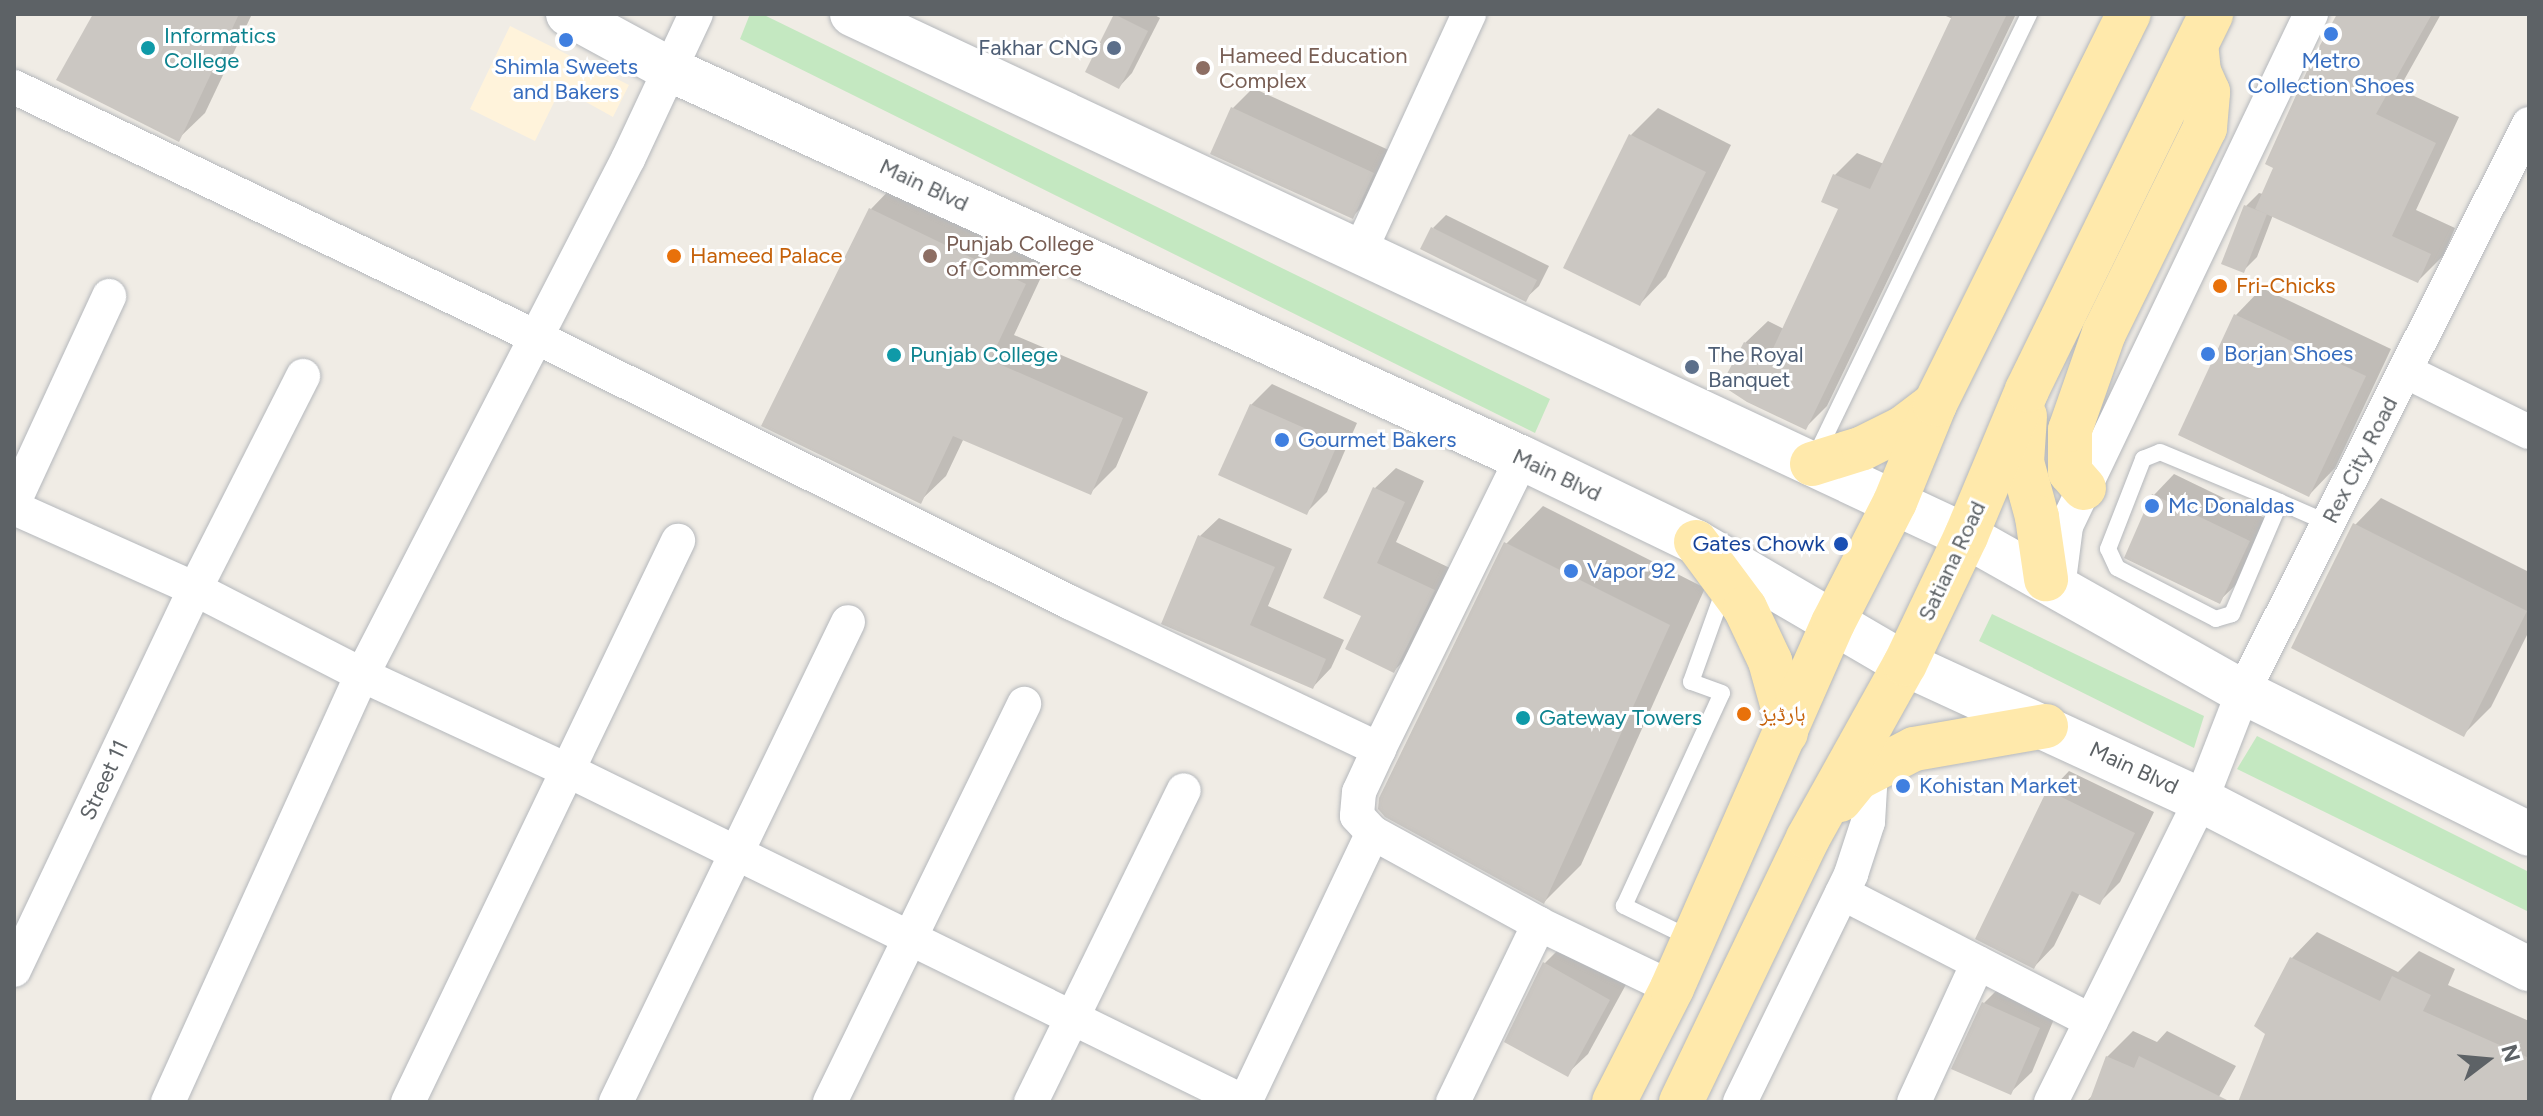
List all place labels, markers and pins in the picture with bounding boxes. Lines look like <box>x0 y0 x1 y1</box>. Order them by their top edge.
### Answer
place label: Informatics College <box>164 22 276 74</box>
marker: Metro Collection Shoes <box>2322 25 2340 43</box>
marker: Shimla Sweets and Bakers <box>557 31 575 49</box>
place label: Fakhar CNG <box>978 35 1098 61</box>
marker: Informatics College <box>139 39 157 57</box>
marker: Fakhar CNG <box>1105 39 1123 57</box>
place label: Hameed Education Complex <box>1219 42 1408 94</box>
place label: Metro Collection Shoes <box>2248 47 2414 98</box>
place label: Shimla Sweets and Bakers <box>494 53 638 104</box>
marker: Hameed Education Complex <box>1194 59 1212 77</box>
place label: Punjab College of Commerce <box>946 230 1094 282</box>
place label: Hameed Palace <box>690 243 843 269</box>
marker: Hameed Palace <box>665 247 683 265</box>
marker: Punjab College of Commerce <box>921 247 939 265</box>
place label: Fri-Chicks <box>2236 273 2336 299</box>
marker: Fri-Chicks <box>2211 277 2229 295</box>
place label: The Royal Banquet <box>1708 341 1803 392</box>
place label: Borjan Shoes <box>2224 341 2353 367</box>
place label: Punjab College <box>910 342 1058 368</box>
marker: Borjan Shoes <box>2199 345 2217 363</box>
marker: Punjab College <box>885 346 903 364</box>
marker: The Royal Banquet <box>1683 358 1701 376</box>
place label: Gourmet Bakers <box>1298 427 1456 453</box>
marker: Gourmet Bakers <box>1273 431 1291 449</box>
place label: Mc Donaldas <box>2168 493 2295 519</box>
marker: Mc Donaldas <box>2143 497 2161 515</box>
place label: Gates Chowk <box>1693 531 1825 557</box>
marker: Gates Chowk <box>1832 535 1850 553</box>
place label: Vapor 92 <box>1587 558 1676 584</box>
marker: Vapor 92 <box>1562 562 1580 580</box>
place label: ہارڈیز <box>1760 701 1806 727</box>
place label: Gateway Towers <box>1539 705 1702 731</box>
marker: ہارڈیز <box>1735 705 1753 723</box>
marker: Gateway Towers <box>1514 709 1532 727</box>
place label: Kohistan Market <box>1919 773 2078 799</box>
marker: Kohistan Market <box>1894 777 1912 795</box>

